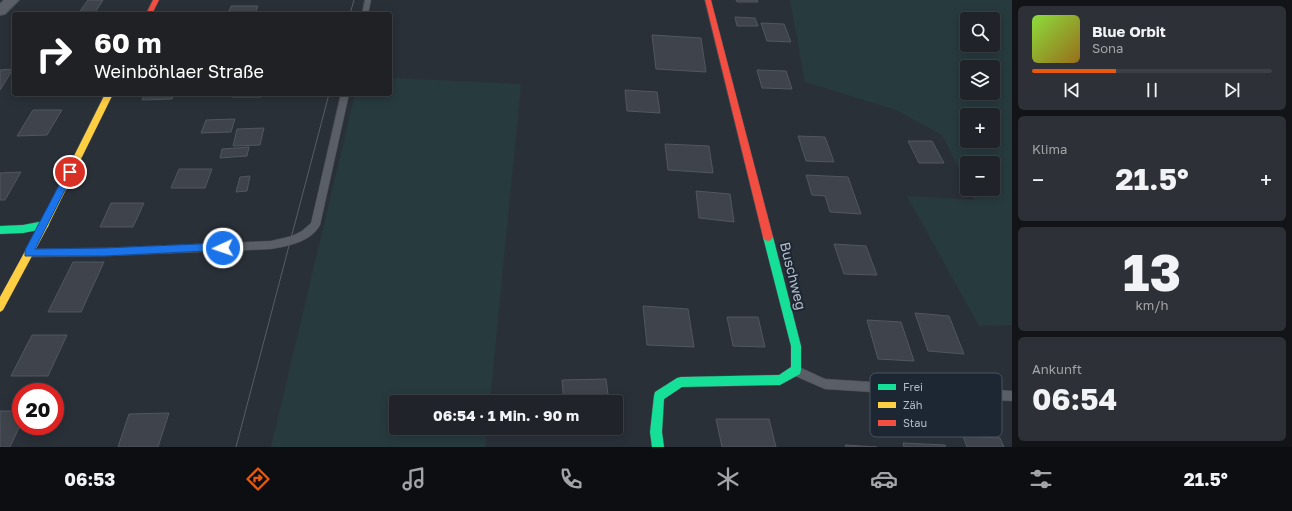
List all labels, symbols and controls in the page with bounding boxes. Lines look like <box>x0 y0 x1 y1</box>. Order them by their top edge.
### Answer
map controls <box>960 12 1000 196</box>
button: search <box>960 12 1000 52</box>
text: Blue Orbit <box>1092 22 1166 40</box>
text: 60 m <box>94 26 161 59</box>
icon: right <box>28 28 80 80</box>
text: Sona <box>1092 40 1123 56</box>
text: Weinböhlaer Straße <box>94 60 264 82</box>
button: layers <box>960 60 1000 100</box>
icon: previous <box>1061 79 1083 101</box>
icon: pause <box>1141 79 1163 101</box>
icon: next <box>1221 79 1243 101</box>
button: + <box>960 108 1000 148</box>
text: Klima <box>1032 141 1067 157</box>
pin <box>53 155 87 189</box>
button: − <box>960 156 1000 196</box>
icon: arrive <box>59 161 81 183</box>
text: 21.5° <box>1115 161 1189 197</box>
text: − <box>1032 166 1044 193</box>
text: + <box>1260 166 1272 193</box>
position arrow <box>202 227 244 269</box>
street label: Buschweg <box>777 240 810 312</box>
text: 13 <box>1123 240 1181 302</box>
text: km/h <box>1135 297 1169 313</box>
text: Ankunft <box>1032 361 1082 377</box>
legend <box>870 373 1002 437</box>
text: Frei <box>903 380 923 393</box>
text: 06:54 <box>1032 381 1117 417</box>
speed limit sign: 20 <box>12 383 64 435</box>
text: Zäh <box>903 398 923 411</box>
text: 06:54 · 1 Min. · 90 m <box>433 406 579 424</box>
text: Stau <box>903 416 927 429</box>
icon: directions <box>244 465 272 493</box>
icon: music <box>400 465 428 493</box>
icon: phone <box>557 465 585 493</box>
icon: climate <box>714 465 742 493</box>
icon: car <box>870 465 898 493</box>
icon: filters <box>1027 465 1055 493</box>
text: 06:53 <box>64 468 115 490</box>
text: 21.5° <box>1184 468 1228 490</box>

